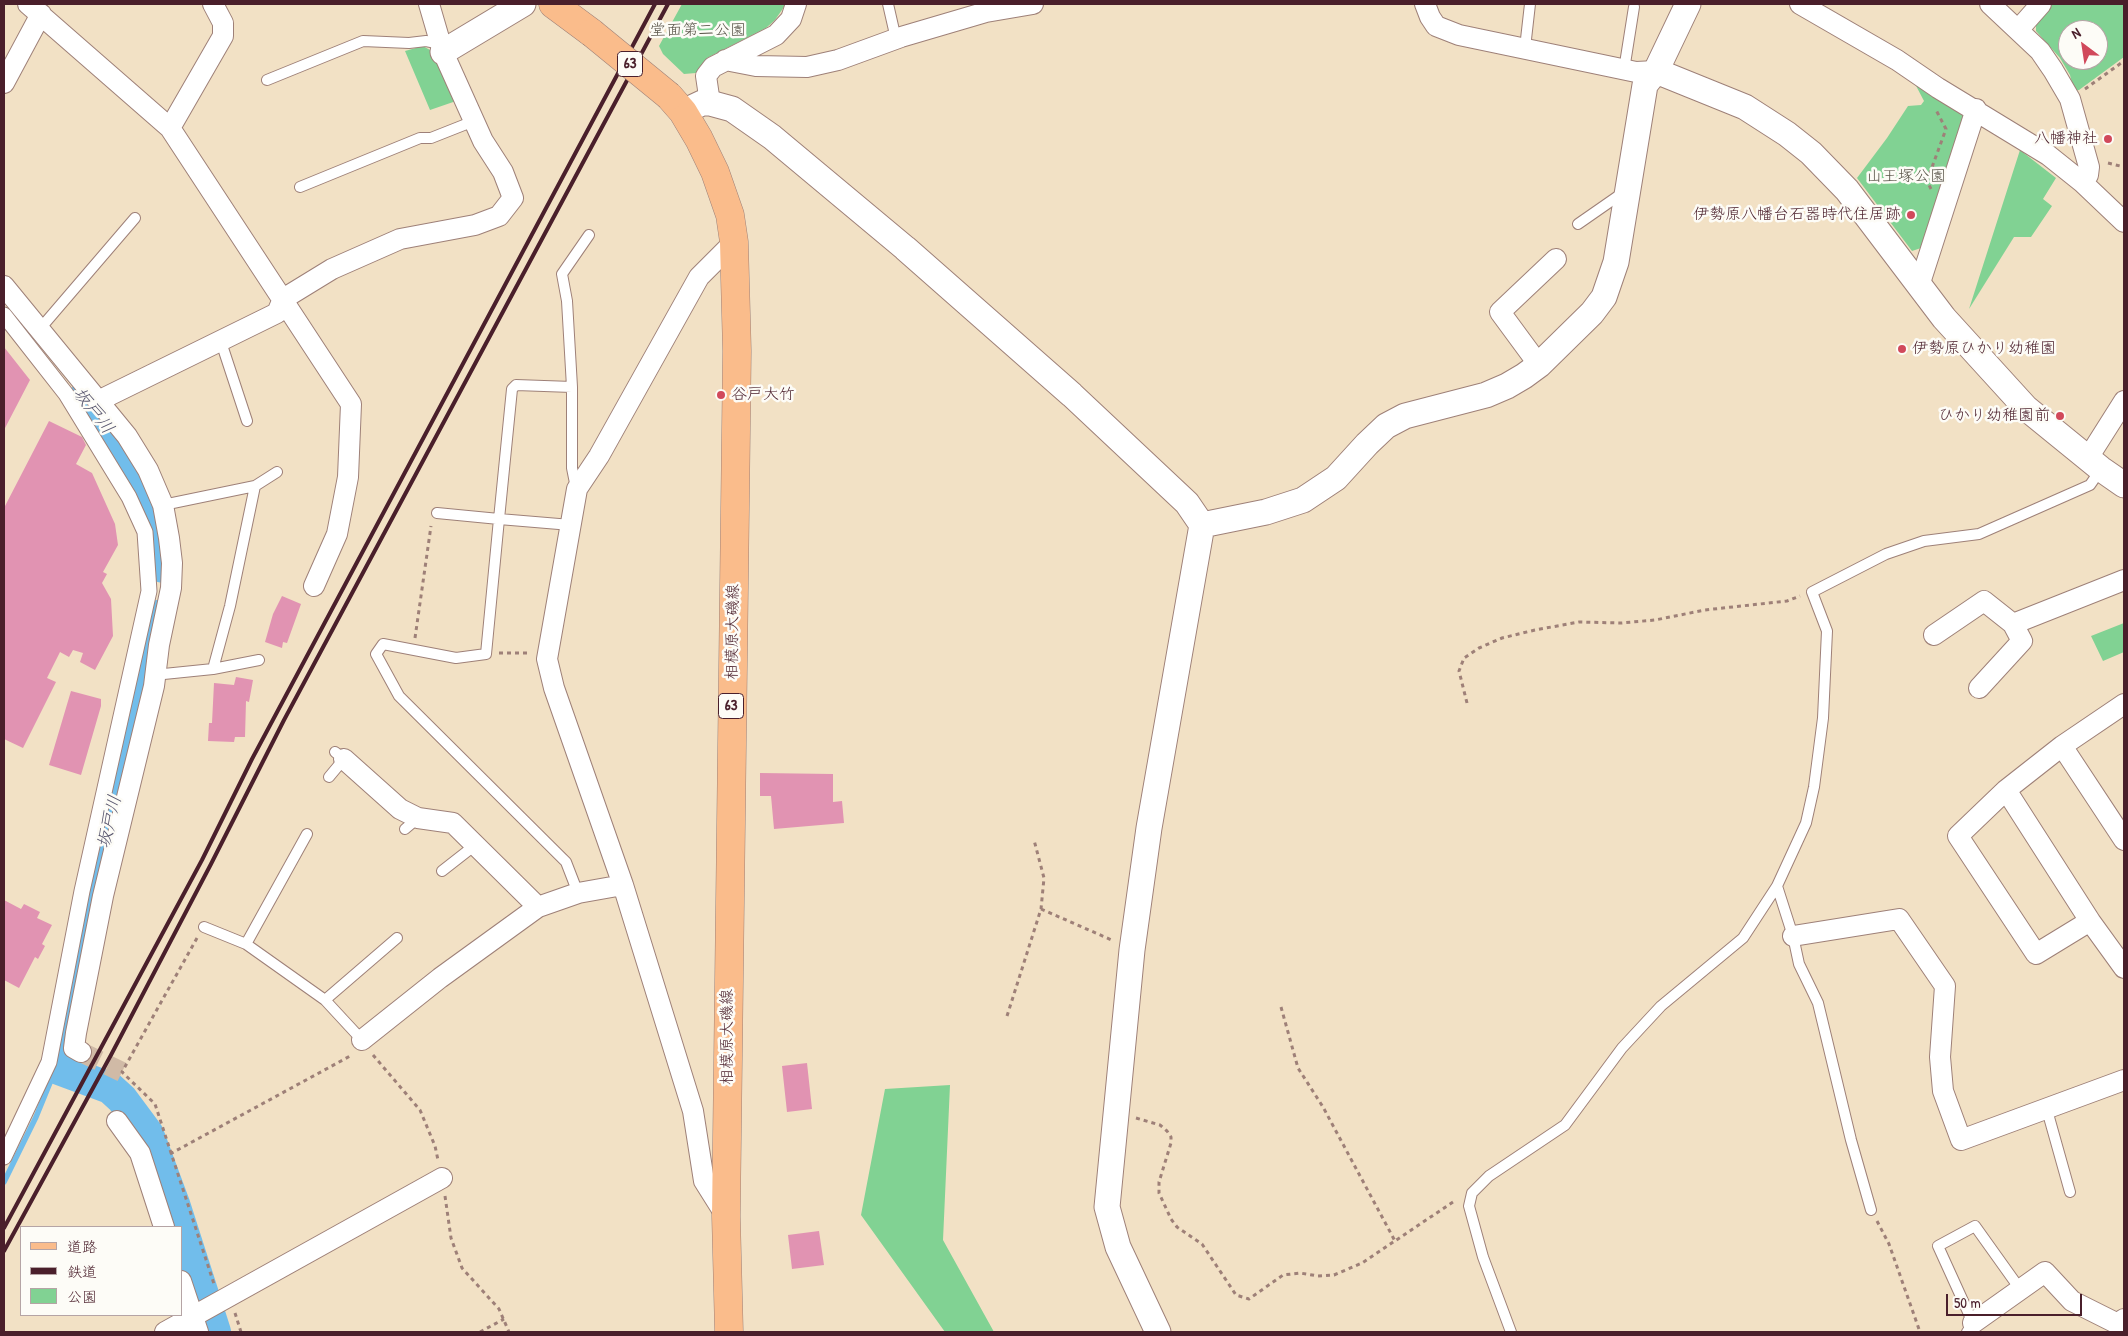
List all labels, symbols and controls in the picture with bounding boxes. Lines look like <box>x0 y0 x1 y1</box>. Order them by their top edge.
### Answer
north arrow <box>2058 20 2108 70</box>
park label: 堂面第二公園 <box>650 21 746 41</box>
text: N <box>2067 23 2084 43</box>
road number: 63 <box>618 52 642 76</box>
place label: 八幡神社 <box>2034 129 2098 149</box>
marker: 八幡神社 <box>2102 133 2114 145</box>
park label: 山王塚公園 <box>1866 167 1946 187</box>
place label: 伊勢原八幡台石器時代住居跡 <box>1693 205 1901 225</box>
marker: 伊勢原八幡台石器時代住居跡 <box>1905 209 1917 221</box>
place label: 伊勢原ひかり幼稚園 <box>1912 339 2056 359</box>
marker: 伊勢原ひかり幼稚園 <box>1896 343 1908 355</box>
water label: 坂戸川 <box>68 383 118 439</box>
place label: 谷戸大竹 <box>731 385 795 405</box>
marker: 谷戸大竹 <box>715 389 727 401</box>
place label: ひかり幼稚園前 <box>1938 406 2050 426</box>
marker: ひかり幼稚園前 <box>2054 410 2066 422</box>
street label: 相模原大磯線 <box>723 584 743 680</box>
road number: 63 <box>718 694 744 718</box>
water label: 坂戸川 <box>93 793 127 851</box>
street label: 相模原大磯線 <box>718 989 738 1085</box>
legend <box>20 1226 182 1316</box>
text: 道路 <box>67 1236 97 1257</box>
text: 鉄道 <box>67 1261 97 1282</box>
scale bar <box>1948 1284 2084 1316</box>
text: 公園 <box>67 1286 97 1307</box>
text: 50 m <box>1954 1292 1981 1313</box>

